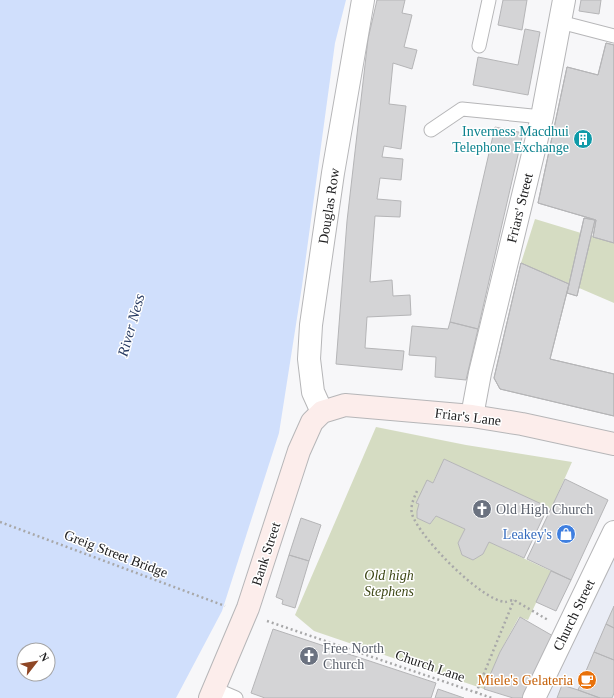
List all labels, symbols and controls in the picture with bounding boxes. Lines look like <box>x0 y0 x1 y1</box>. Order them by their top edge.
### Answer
place label: Inverness Macdhui Telephone Exchange <box>452 124 569 155</box>
building icon: Inverness Macdhui Telephone Exchange <box>572 128 594 150</box>
street label: Douglas Row <box>316 166 343 245</box>
street label: Friars' Street <box>504 171 536 244</box>
water label: River Ness <box>114 292 148 359</box>
street label: Friar's Lane <box>434 405 502 429</box>
church icon: Old High Church <box>471 498 493 520</box>
place label: Old High Church <box>496 502 593 517</box>
street label: Bank Street <box>249 520 283 588</box>
shop icon: Leakey's <box>555 523 577 545</box>
street label: Greig Street Bridge <box>62 527 170 581</box>
place label: Leakey's <box>503 527 552 542</box>
park label: Old high Stephens <box>364 568 414 599</box>
street label: Church Street <box>550 577 598 653</box>
place label: Free North Church <box>323 641 384 672</box>
north arrow <box>16 642 56 682</box>
church icon: Free North Church <box>298 645 320 667</box>
street label: Church Lane <box>393 647 467 685</box>
text: N <box>37 650 52 663</box>
cafe icon: Miele's Gelateria <box>576 669 598 691</box>
place label: Miele's Gelateria <box>478 673 574 688</box>

